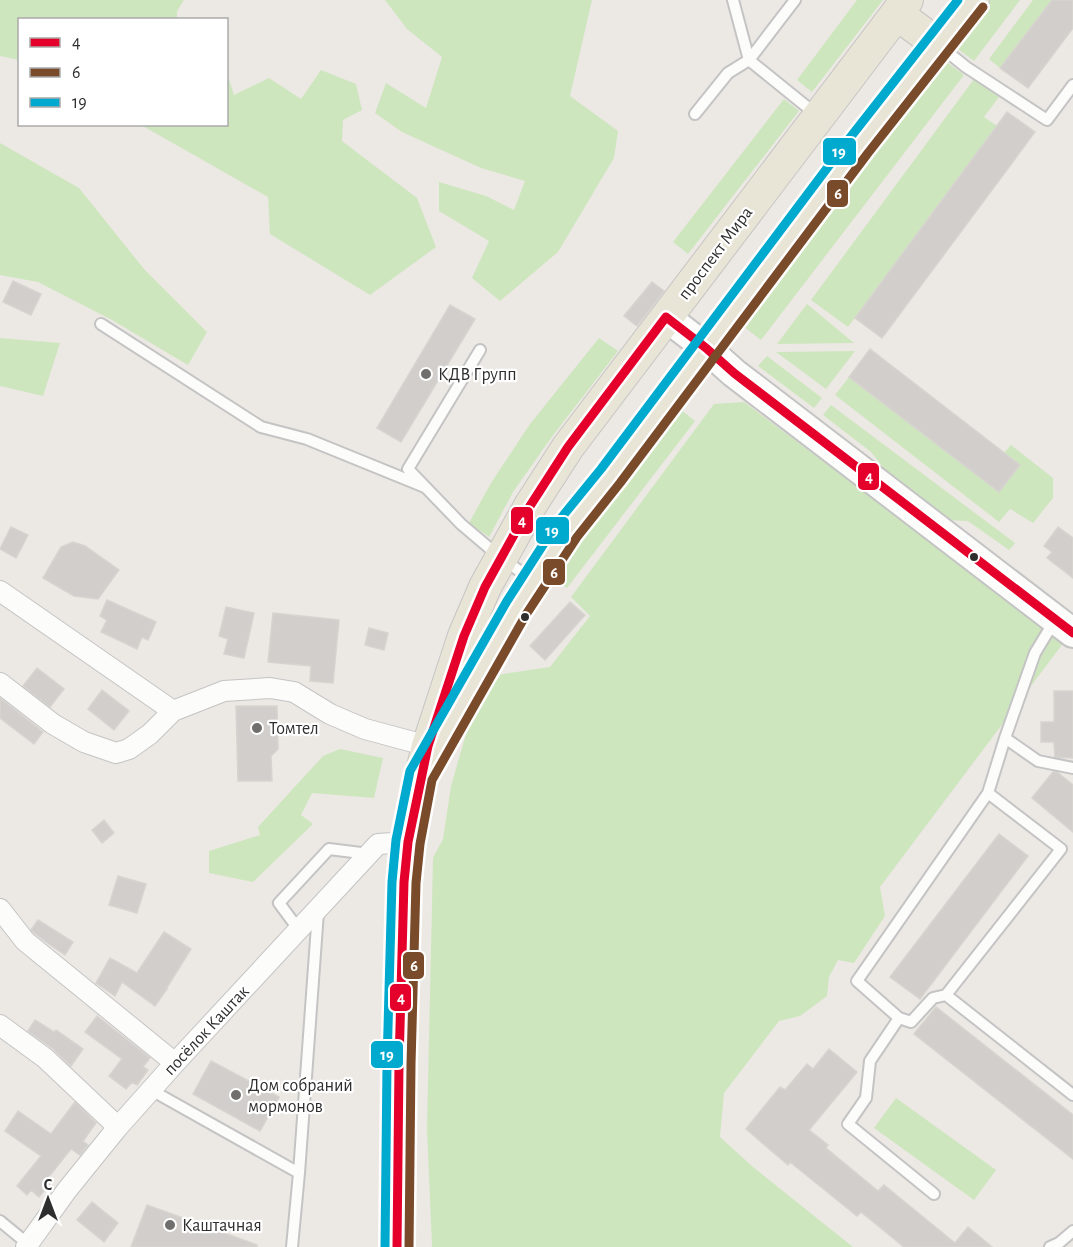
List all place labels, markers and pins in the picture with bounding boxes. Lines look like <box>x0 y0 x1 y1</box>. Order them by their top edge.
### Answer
place label: КДВ Групп <box>438 366 517 384</box>
marker: КДВ Групп <box>419 367 433 381</box>
unlabelled marker <box>968 551 980 563</box>
unlabelled marker <box>519 611 531 623</box>
place label: Томтел <box>269 720 319 738</box>
marker: Томтел <box>250 721 264 735</box>
place label: Дом собраний мормонов <box>248 1076 353 1116</box>
marker: Дом собраний мормонов <box>229 1088 243 1102</box>
place label: Каштачная <box>182 1217 262 1235</box>
marker: Каштачная <box>163 1218 177 1232</box>

